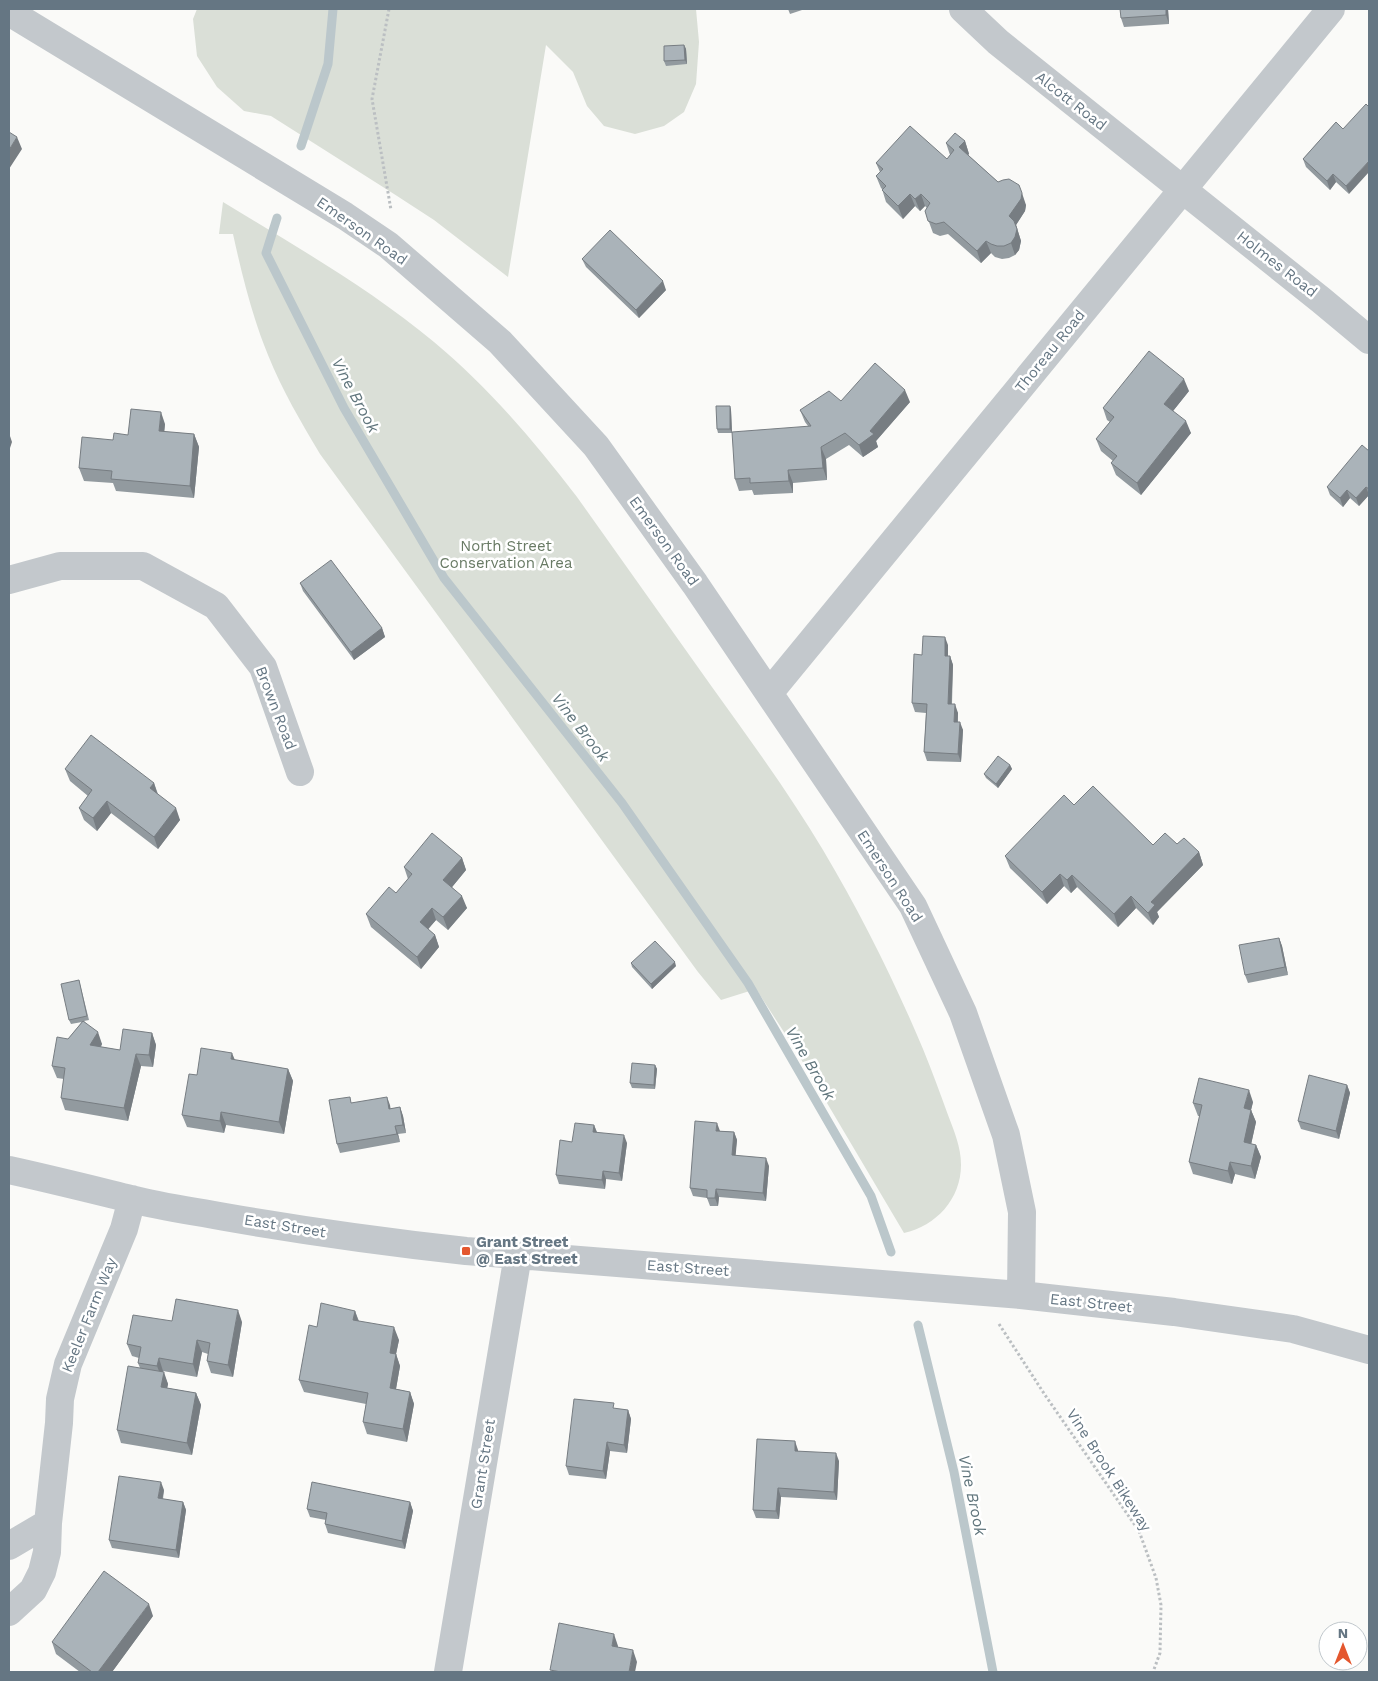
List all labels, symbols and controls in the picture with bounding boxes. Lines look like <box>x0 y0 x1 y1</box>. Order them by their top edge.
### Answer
street label: Alcott Road <box>1032 68 1110 134</box>
street label: Emerson Road <box>313 193 411 269</box>
street label: Holmes Road <box>1233 227 1321 301</box>
street label: Thoreau Road <box>1011 306 1089 396</box>
water label: Vine Brook <box>328 354 384 437</box>
street label: Emerson Road <box>625 493 703 589</box>
park label: North Street Conservation Area <box>439 537 573 572</box>
street label: Brown Road <box>252 664 300 752</box>
water label: Vine Brook <box>548 689 614 767</box>
street label: Emerson Road <box>854 827 926 925</box>
water label: Vine Brook <box>782 1023 840 1105</box>
street label: East Street <box>243 1211 328 1241</box>
place label: Grant Street @ East Street <box>476 1233 578 1268</box>
marker: Grant Street @ East Street <box>460 1245 472 1257</box>
street label: Keeler Farm Way <box>58 1255 120 1375</box>
street label: East Street <box>646 1256 730 1280</box>
street label: East Street <box>1049 1290 1134 1316</box>
street label: Vine Brook Bikeway <box>1063 1405 1155 1535</box>
street label: Grant Street <box>467 1417 499 1510</box>
water label: Vine Brook <box>955 1453 991 1539</box>
north arrow <box>1318 1621 1368 1671</box>
text: N <box>1338 1625 1348 1641</box>

